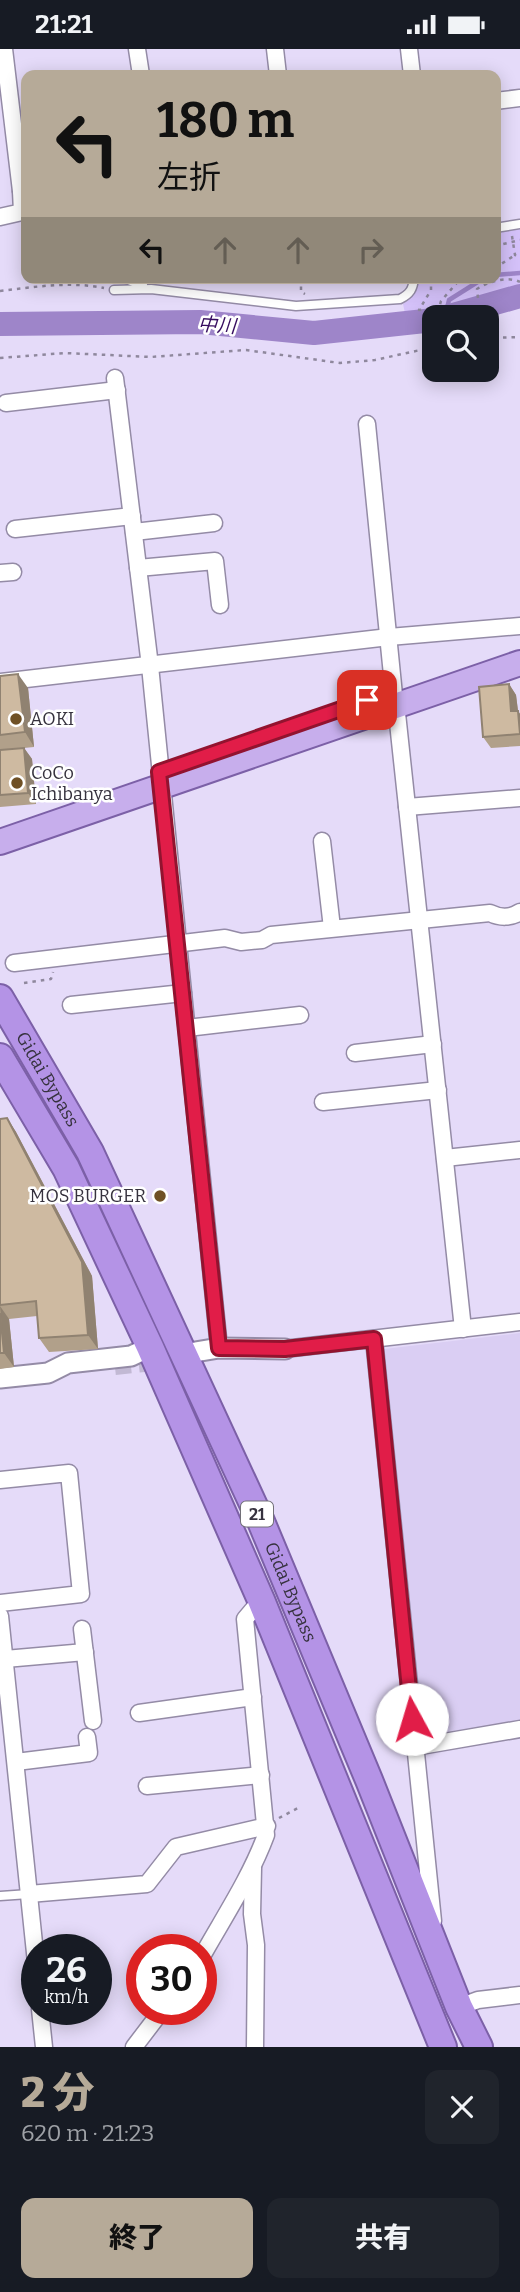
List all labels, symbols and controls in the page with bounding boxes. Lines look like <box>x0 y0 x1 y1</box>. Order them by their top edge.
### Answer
text: 21:21 <box>35 9 93 40</box>
text: 180 m <box>157 91 294 150</box>
icon: left <box>42 98 133 189</box>
text: 左折 <box>157 158 221 196</box>
icon: left <box>133 231 171 269</box>
icon: ahead <box>206 231 244 269</box>
icon: ahead <box>279 231 317 269</box>
icon: right <box>352 231 390 269</box>
map controls <box>422 305 499 382</box>
button: search <box>422 305 499 382</box>
water label: 中川 <box>197 312 239 338</box>
pin <box>337 670 397 730</box>
icon: arrive <box>348 681 386 719</box>
place label: AOKI <box>30 708 74 730</box>
marker: AOKI <box>8 711 24 727</box>
place label: CoCo Ichibanya <box>31 762 113 805</box>
marker: CoCo Ichibanya <box>9 775 25 791</box>
street label: Gidai Bypass <box>11 1028 84 1131</box>
place label: MOS BURGER <box>30 1185 146 1207</box>
marker: MOS BURGER <box>152 1188 168 1204</box>
road number: 21 <box>241 1501 273 1527</box>
street label: Gidai Bypass <box>260 1539 321 1645</box>
position arrow <box>375 1682 449 1756</box>
speed limit sign: 30 <box>126 1934 217 2025</box>
text: 26 <box>46 1949 87 1991</box>
text: km/h <box>44 1986 89 2008</box>
text: 2 分 <box>21 2068 94 2118</box>
button: close <box>425 2070 499 2144</box>
text: 620 m · 21:23 <box>21 2119 154 2147</box>
button: 終了 <box>21 2198 253 2278</box>
button: 共有 <box>267 2198 499 2278</box>

